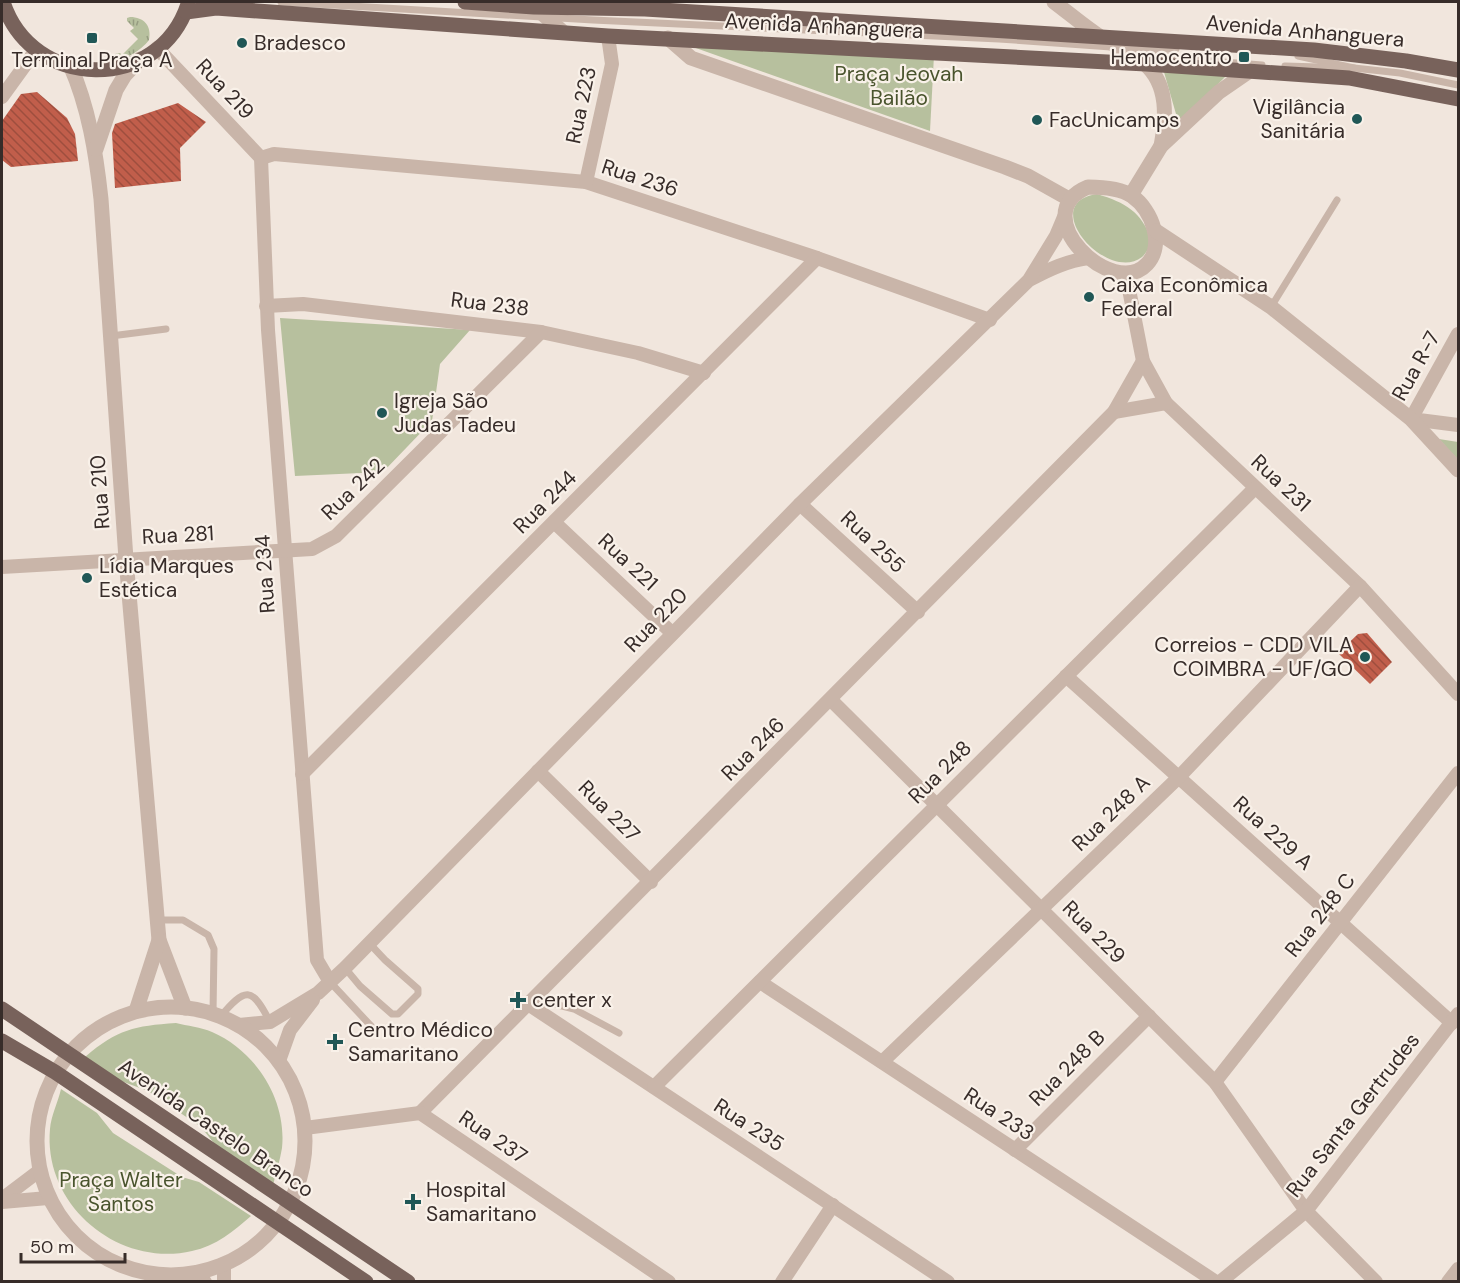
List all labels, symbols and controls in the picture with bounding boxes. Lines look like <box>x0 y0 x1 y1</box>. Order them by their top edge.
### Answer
street label: Avenida Anhanguera <box>724 7 924 45</box>
street label: Avenida Anhanguera <box>1205 8 1405 54</box>
place label: Bradesco <box>254 29 346 57</box>
marker: Terminal Praça A <box>85 31 99 45</box>
marker: Bradesco <box>235 36 249 50</box>
place label: Hemocentro <box>1111 43 1232 71</box>
place label: Terminal Praça A <box>11 46 173 74</box>
marker: Hemocentro <box>1237 50 1251 64</box>
street label: Rua 219 <box>190 53 260 125</box>
park label: Praça Jeovah Bailão <box>835 60 963 112</box>
street label: Rua 223 <box>559 64 603 146</box>
place label: Vigilância Sanitária <box>1253 93 1345 145</box>
place label: FacUnicamps <box>1049 106 1180 134</box>
marker: Vigilância Sanitária <box>1350 112 1364 126</box>
marker: FacUnicamps <box>1030 113 1044 127</box>
street label: Rua 236 <box>598 152 682 204</box>
place label: Caixa Econômica Federal <box>1101 271 1268 323</box>
street label: Rua 238 <box>449 285 531 323</box>
marker: Caixa Econômica Federal <box>1082 290 1096 304</box>
street label: Rua R-7 <box>1385 326 1447 406</box>
place label: Igreja São Judas Tadeu <box>394 387 516 439</box>
marker: Igreja São Judas Tadeu <box>375 406 389 420</box>
street label: Rua 231 <box>1245 448 1317 518</box>
street label: Rua 242 <box>315 452 391 526</box>
street label: Rua 210 <box>83 454 117 530</box>
street label: Rua 244 <box>507 464 583 540</box>
street label: Rua 255 <box>834 505 912 579</box>
street label: Rua 281 <box>141 519 215 551</box>
street label: Rua 221 <box>592 527 664 597</box>
street label: Rua 234 <box>248 533 282 614</box>
place label: Lídia Marques Estética <box>99 552 234 604</box>
marker: Lídia Marques Estética <box>80 571 94 585</box>
street label: Rua 220 <box>618 582 694 658</box>
place label: Correios - CDD VILA COIMBRA - UF/GO <box>1154 631 1353 683</box>
marker: Correios - CDD VILA COIMBRA - UF/GO <box>1358 650 1372 664</box>
street label: Rua 246 <box>715 711 791 787</box>
street label: Rua 248 <box>902 734 978 810</box>
street label: Rua 248 A <box>1066 769 1156 857</box>
street label: Rua 227 <box>572 774 646 848</box>
street label: Rua 229 A <box>1227 790 1319 876</box>
street label: Rua 248 C <box>1278 867 1362 963</box>
street label: Rua 229 <box>1056 894 1132 970</box>
place label: center x <box>532 986 612 1014</box>
marker: center x <box>509 991 527 1009</box>
place label: Centro Médico Samaritano <box>348 1016 493 1068</box>
street label: Rua 248 B <box>1023 1024 1111 1112</box>
street label: Rua Santa Gertrudes <box>1280 1027 1426 1203</box>
marker: Centro Médico Samaritano <box>326 1033 344 1051</box>
street label: Avenida Castelo Branco <box>113 1052 319 1204</box>
street label: Rua 233 <box>958 1081 1040 1147</box>
street label: Rua 235 <box>708 1092 790 1158</box>
street label: Rua 237 <box>453 1104 533 1170</box>
park label: Praça Walter Santos <box>59 1166 183 1218</box>
place label: Hospital Samaritano <box>426 1176 537 1228</box>
marker: Hospital Samaritano <box>404 1193 422 1211</box>
scale bar <box>21 1226 124 1264</box>
text: 50 m <box>30 1235 74 1259</box>

